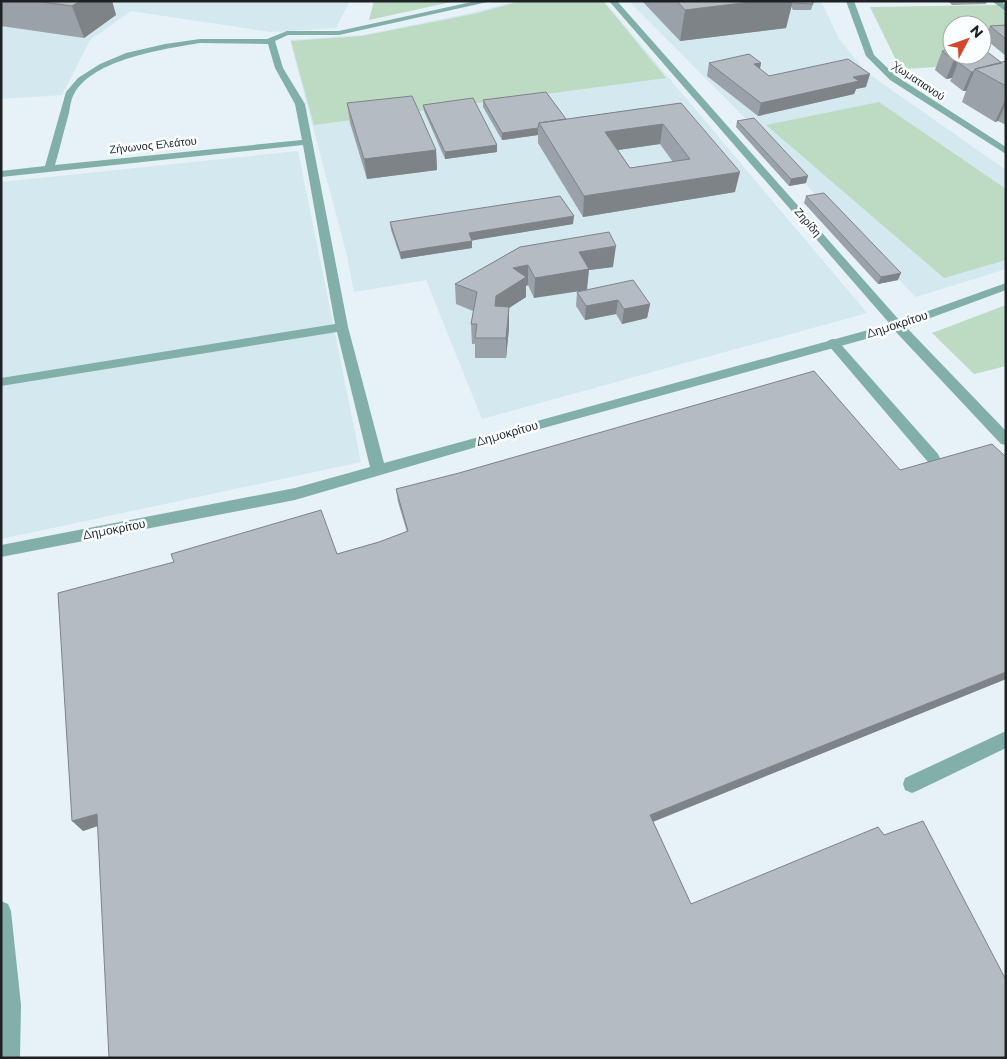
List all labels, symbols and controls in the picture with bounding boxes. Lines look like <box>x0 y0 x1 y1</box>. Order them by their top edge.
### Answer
north arrow <box>942 15 992 65</box>
text: N <box>966 21 987 42</box>
street label: Χωματιανού <box>889 57 948 103</box>
street label: Ζήνωνος Ελεάτου <box>109 133 197 157</box>
street label: Ζηρίδη <box>792 205 824 239</box>
street label: Δημοκρίτου <box>865 307 929 341</box>
street label: Δημοκρίτου <box>474 417 540 449</box>
street label: Δημοκρίτου <box>81 516 147 542</box>

